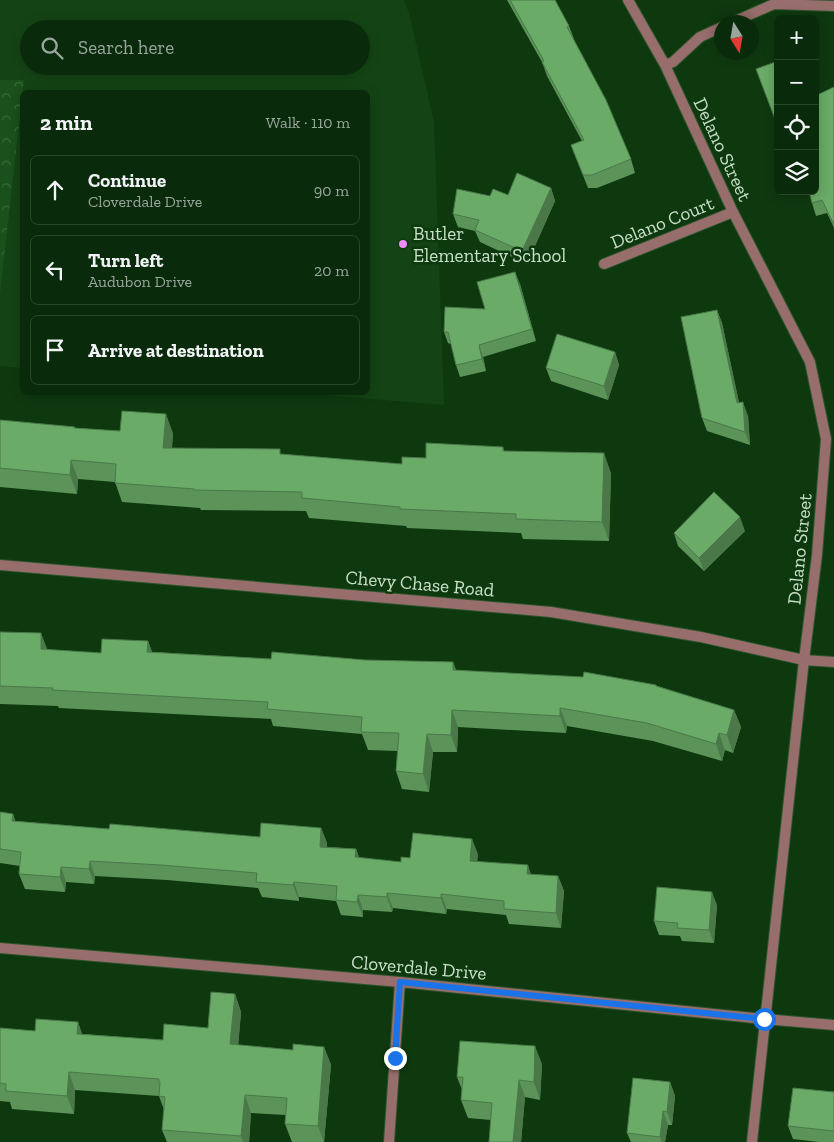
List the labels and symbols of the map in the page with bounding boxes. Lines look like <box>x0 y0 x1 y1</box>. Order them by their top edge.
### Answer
north arrow <box>714 15 759 60</box>
street label: Delano Street <box>689 94 757 205</box>
street label: Delano Court <box>607 191 717 254</box>
place label: Butler Elementary School <box>413 222 566 267</box>
marker: Butler Elementary School <box>397 238 409 250</box>
street label: Delano Street <box>782 492 817 606</box>
street label: Chevy Chase Road <box>345 566 496 602</box>
street label: Cloverdale Drive <box>350 950 488 985</box>
route start <box>753 1008 776 1031</box>
route end <box>384 1047 407 1070</box>

